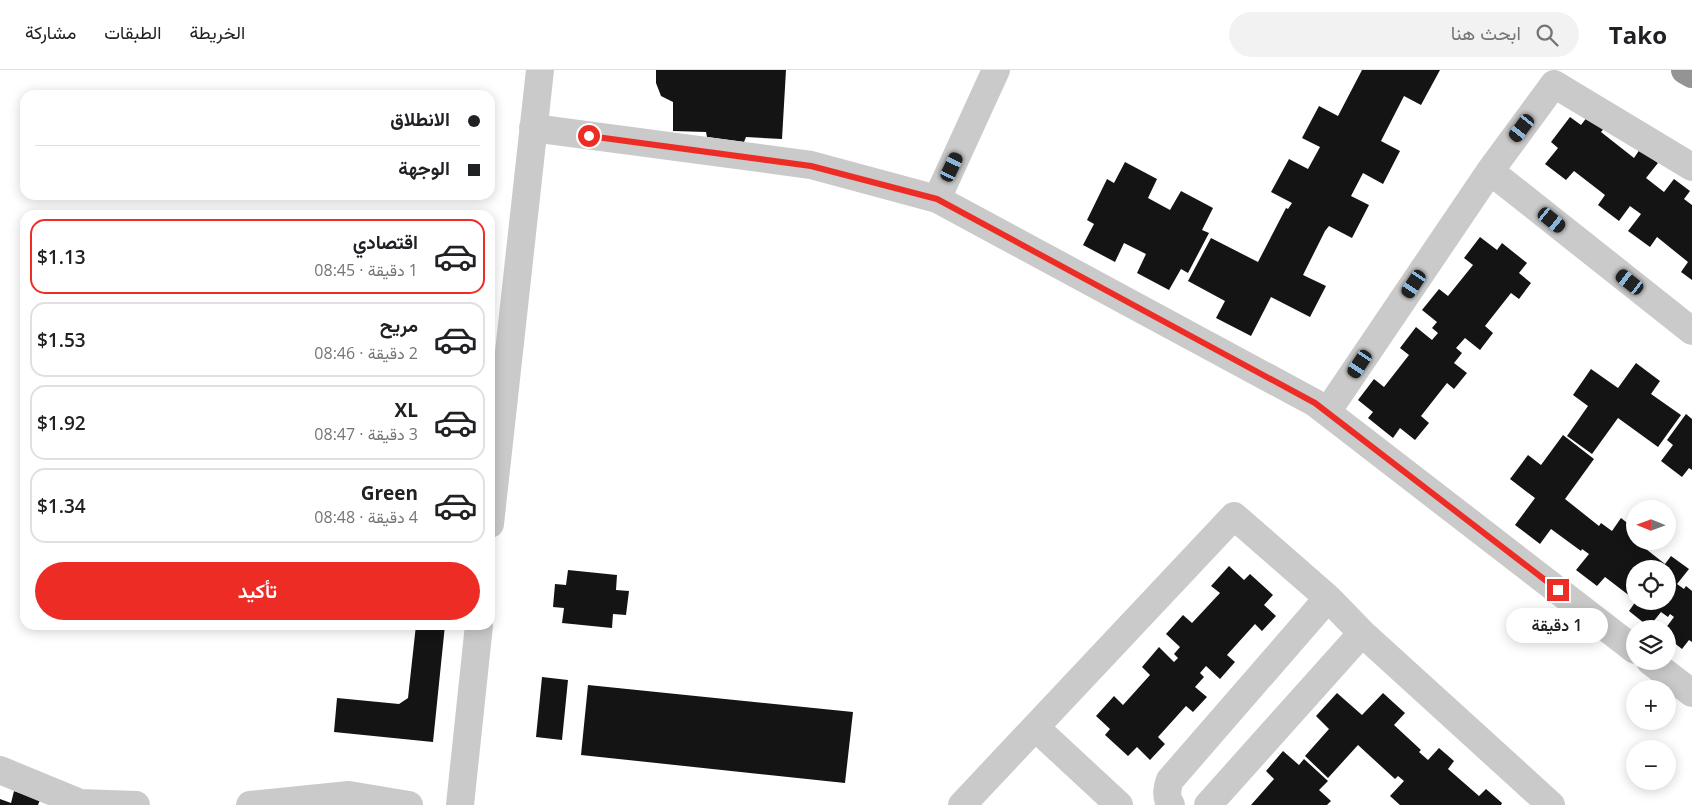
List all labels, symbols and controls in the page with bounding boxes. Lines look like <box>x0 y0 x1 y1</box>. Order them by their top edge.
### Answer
search box <box>1229 12 1579 57</box>
text: Tako <box>1609 18 1667 51</box>
text: مشاركة <box>25 20 76 44</box>
text: الطبقات <box>104 20 161 44</box>
text: الخريطة <box>189 20 245 44</box>
text: ابحث هنا <box>1451 20 1521 46</box>
icon: search <box>1533 21 1561 49</box>
text: الانطلاق <box>390 106 450 132</box>
car <box>1506 112 1537 144</box>
route start <box>578 125 600 147</box>
car <box>938 150 965 184</box>
text: الوجهة <box>398 155 450 181</box>
car <box>1535 205 1568 235</box>
text: اقتصادي <box>353 229 418 255</box>
icon: car <box>433 234 478 279</box>
text: $1.13 <box>37 244 86 270</box>
text: 1 دقيقة · 08:45 <box>314 259 418 281</box>
car <box>1399 267 1428 301</box>
car <box>1613 267 1646 297</box>
text: مريح <box>380 312 418 338</box>
icon: car <box>433 317 478 362</box>
text: $1.53 <box>37 327 86 353</box>
text: 2 دقيقة · 08:46 <box>314 342 418 364</box>
car <box>1345 347 1374 381</box>
text: XL <box>395 397 418 423</box>
icon: car <box>433 400 478 445</box>
text: $1.92 <box>37 410 86 436</box>
text: 3 دقيقة · 08:47 <box>314 423 418 445</box>
text: Green <box>361 480 418 506</box>
icon: car <box>433 483 478 528</box>
text: $1.34 <box>37 493 86 519</box>
north arrow <box>1626 500 1676 550</box>
map controls <box>1626 500 1676 790</box>
text: 4 دقيقة · 08:48 <box>314 506 418 528</box>
button: locate <box>1626 560 1676 610</box>
button: تأكيد <box>35 562 480 620</box>
route end <box>1547 579 1569 601</box>
callout: 1 دقيقة <box>1507 608 1609 642</box>
text: 1 دقيقة <box>1532 614 1582 636</box>
button: layers <box>1626 620 1676 670</box>
button: + <box>1626 680 1676 730</box>
button: − <box>1626 740 1676 790</box>

